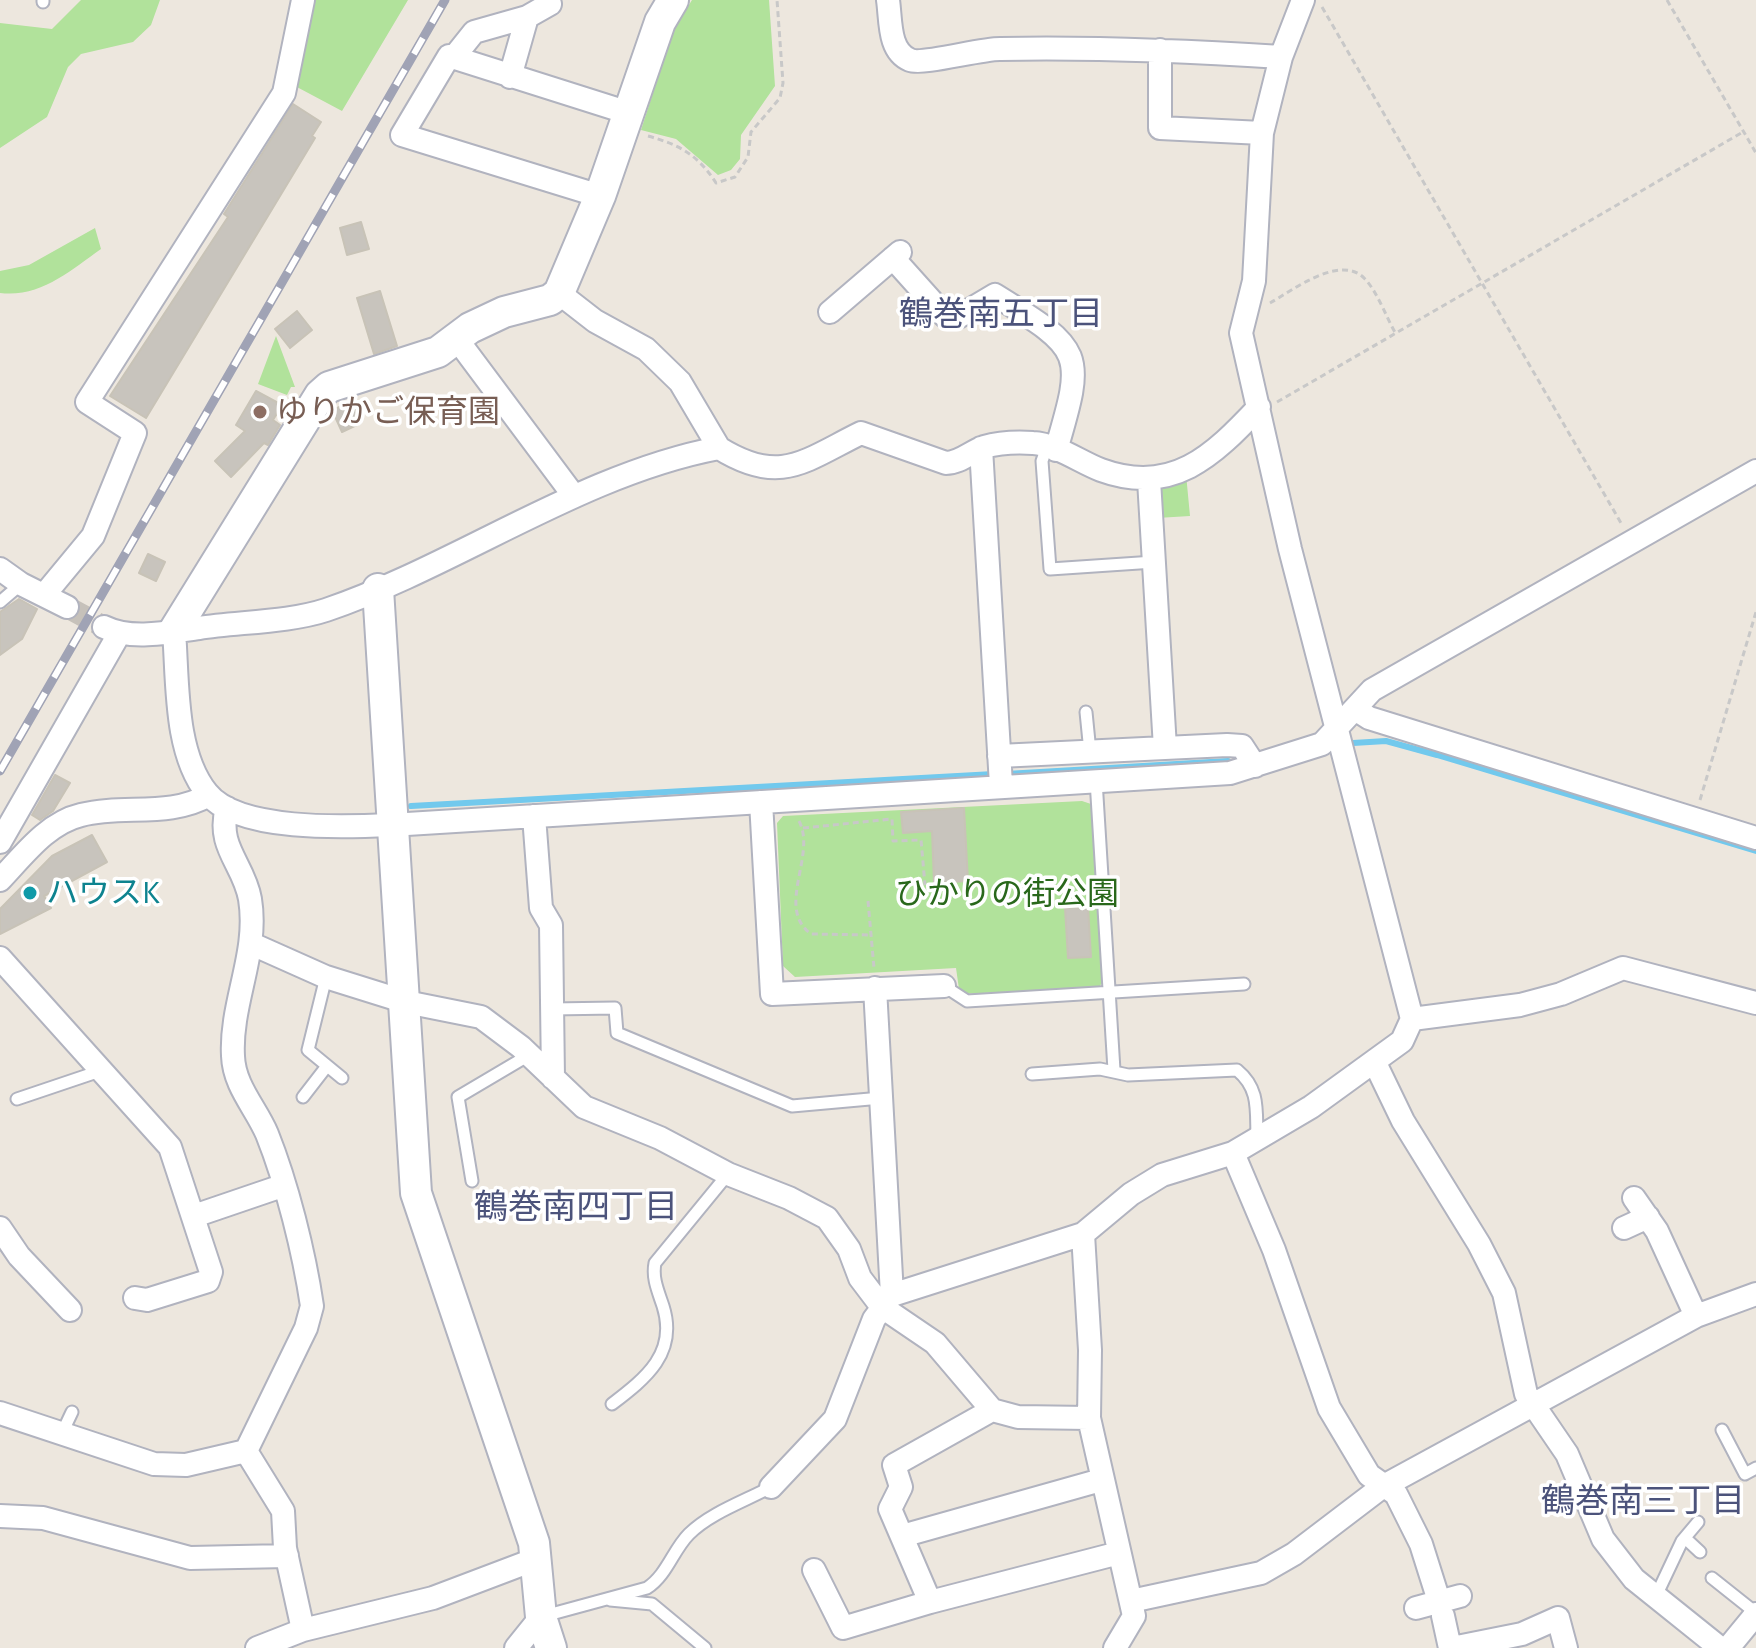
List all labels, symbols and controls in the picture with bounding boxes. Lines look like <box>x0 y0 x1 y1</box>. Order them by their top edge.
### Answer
district label: 鶴巻南五丁目 <box>899 295 1103 335</box>
place label: ゆりかご保育園 <box>276 393 500 431</box>
marker: ゆりかご保育園 <box>251 403 269 421</box>
place label: ハウスK <box>46 874 160 912</box>
park label: ひかりの街公園 <box>895 875 1119 913</box>
marker: ハウスK <box>21 884 39 902</box>
district label: 鶴巻南四丁目 <box>474 1188 678 1228</box>
district label: 鶴巻南三丁目 <box>1541 1482 1745 1522</box>

